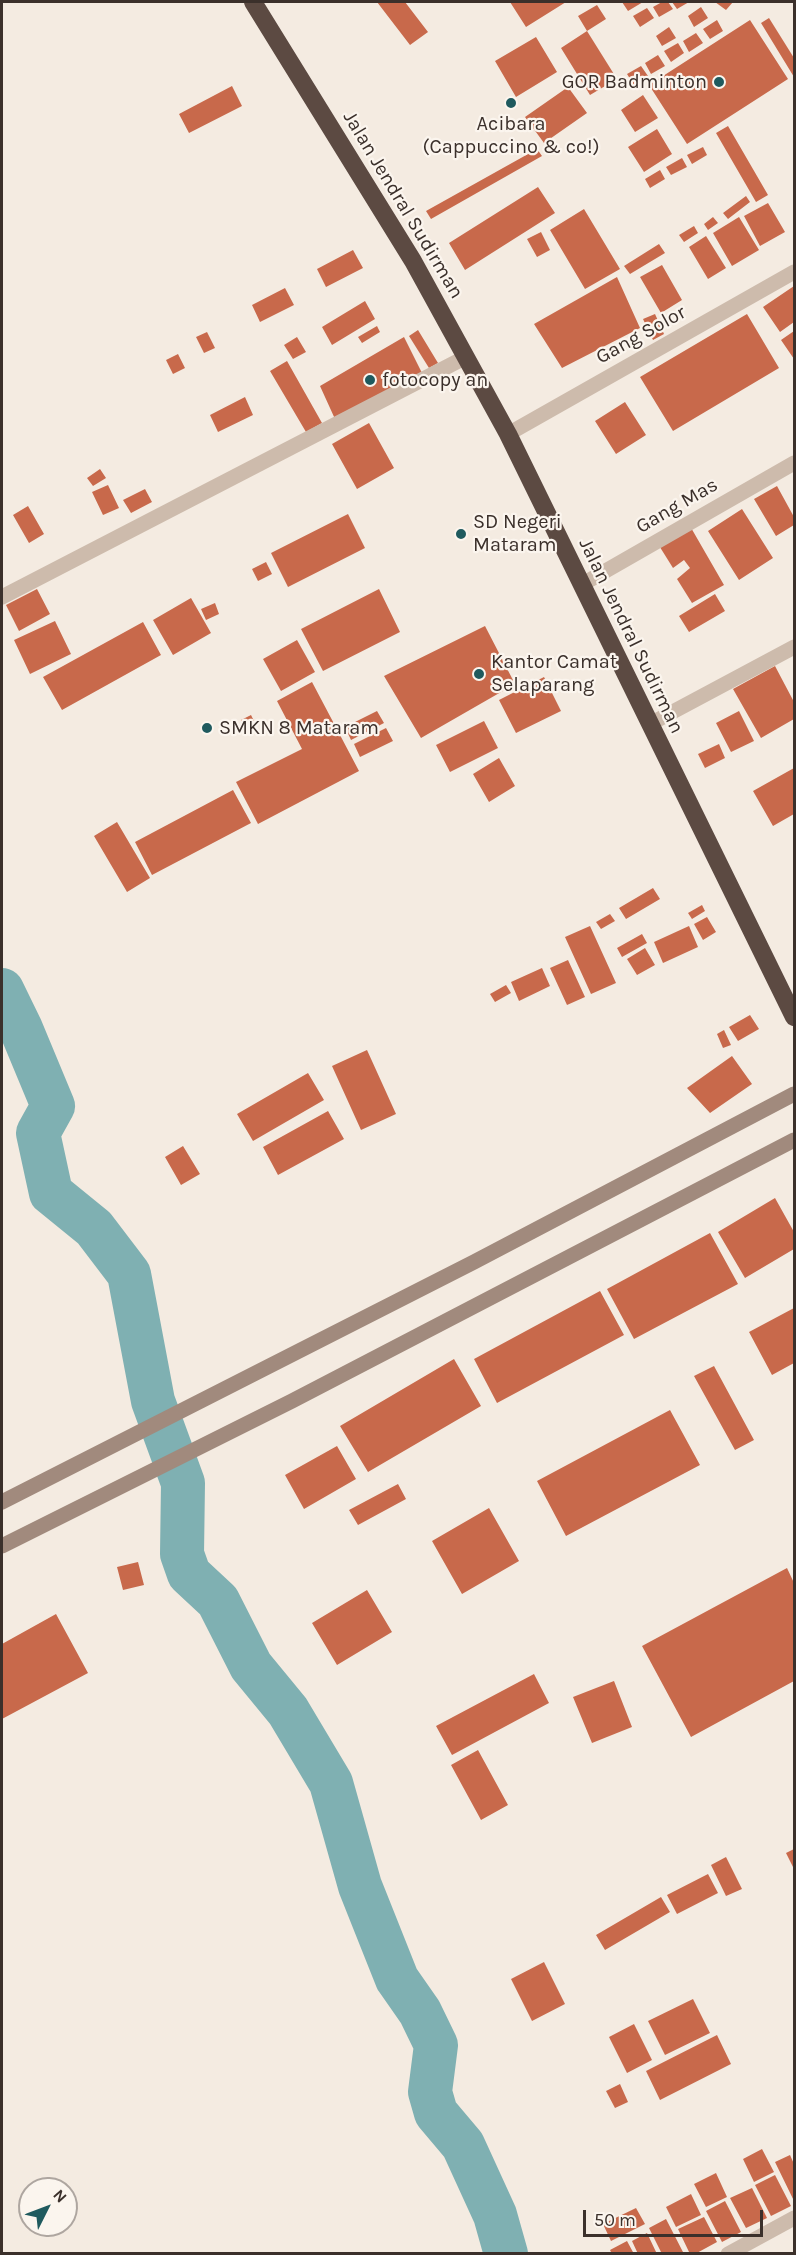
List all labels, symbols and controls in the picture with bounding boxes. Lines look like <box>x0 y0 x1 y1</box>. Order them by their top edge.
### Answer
place label: GOR Badminton <box>562 70 707 94</box>
marker: GOR Badminton <box>712 75 726 89</box>
marker: Acibara (Cappuccino & co!) <box>504 96 518 110</box>
street label: Jalan Jendral Sudirman <box>338 107 468 303</box>
place label: Acibara (Cappuccino & co!) <box>422 112 600 159</box>
street label: Gang Solor <box>592 301 690 369</box>
place label: fotocopy an <box>382 368 488 392</box>
marker: fotocopy an <box>363 373 377 387</box>
street label: Gang Mas <box>632 473 722 539</box>
place label: SD Negeri Mataram <box>473 510 562 557</box>
marker: SD Negeri Mataram <box>454 527 468 541</box>
street label: Jalan Jendral Sudirman <box>573 534 689 738</box>
place label: Kantor Camat Selaparang <box>491 650 617 697</box>
marker: Kantor Camat Selaparang <box>472 667 486 681</box>
place label: SMKN 8 Mataram <box>219 716 379 740</box>
marker: SMKN 8 Mataram <box>200 721 214 735</box>
north arrow <box>18 2177 78 2237</box>
text: N <box>49 2185 71 2207</box>
scale bar <box>586 2198 766 2236</box>
text: 50 m <box>594 2209 636 2231</box>

